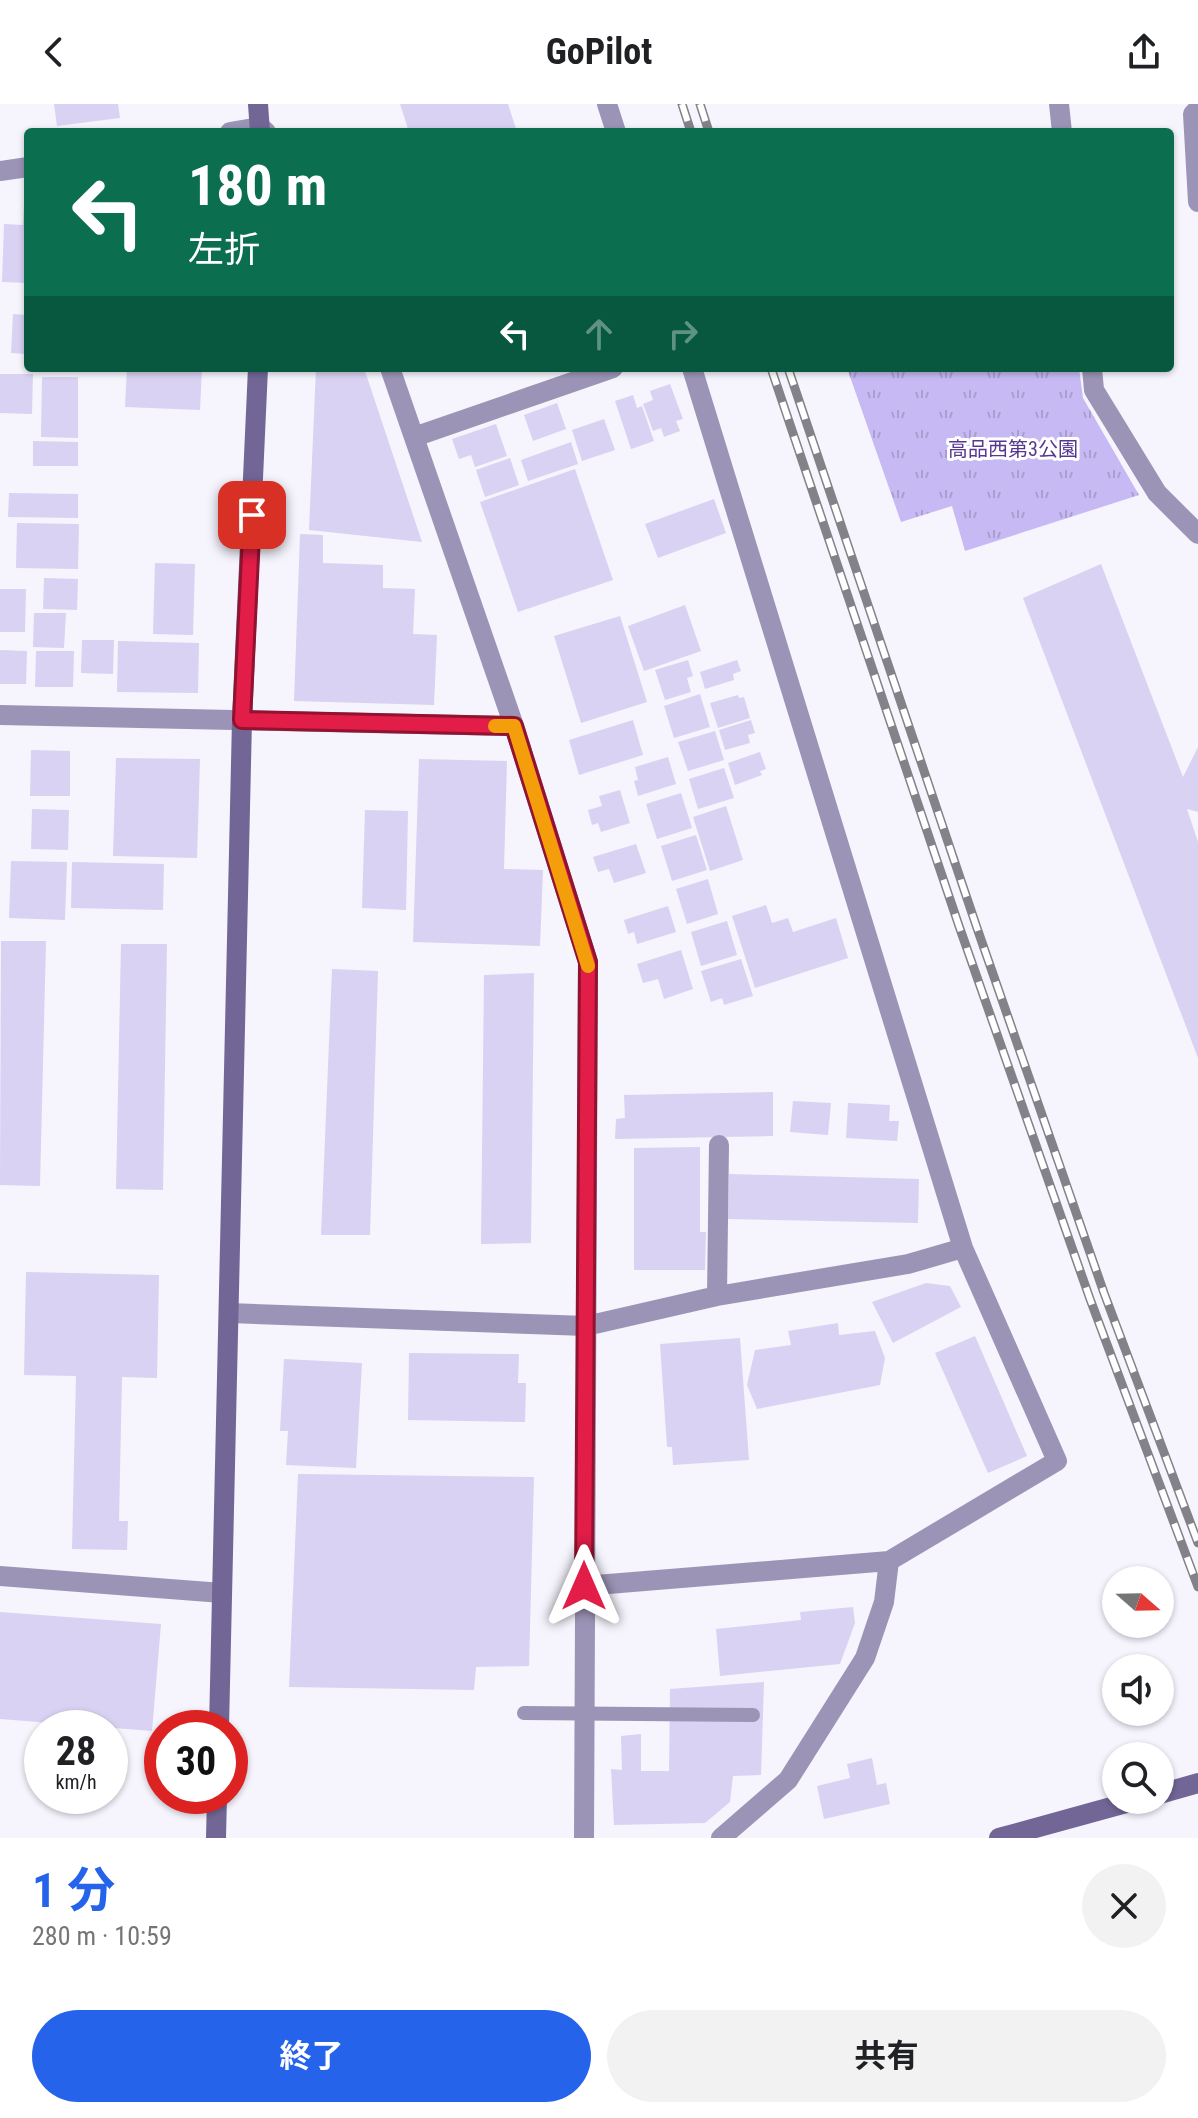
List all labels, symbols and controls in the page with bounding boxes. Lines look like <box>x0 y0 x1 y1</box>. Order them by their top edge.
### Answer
icon: back <box>32 30 76 74</box>
icon: share <box>1122 30 1166 74</box>
text: GoPilot <box>546 31 652 73</box>
text: 180 m <box>188 153 327 219</box>
icon: left <box>56 160 160 264</box>
text: 左折 <box>188 229 260 271</box>
icon: left <box>493 312 537 356</box>
icon: ahead <box>577 312 621 356</box>
icon: right <box>661 312 705 356</box>
park label: 高品西第3公園 <box>948 437 1078 461</box>
pin <box>218 481 286 549</box>
icon: arrive <box>230 493 274 537</box>
position arrow <box>542 1544 626 1628</box>
north arrow <box>1102 1566 1174 1638</box>
map controls <box>1102 1566 1174 1814</box>
button: sound <box>1102 1654 1174 1726</box>
speed limit sign: 30 <box>144 1710 248 1814</box>
text: 28 <box>56 1728 96 1775</box>
button: search <box>1102 1742 1174 1814</box>
text: km/h <box>55 1770 97 1794</box>
text: 1 分 <box>32 1862 115 1919</box>
button: close <box>1082 1864 1166 1948</box>
text: 280 m · 10:59 <box>32 1921 172 1951</box>
button: 終了 <box>32 2010 591 2102</box>
button: 共有 <box>607 2010 1166 2102</box>

